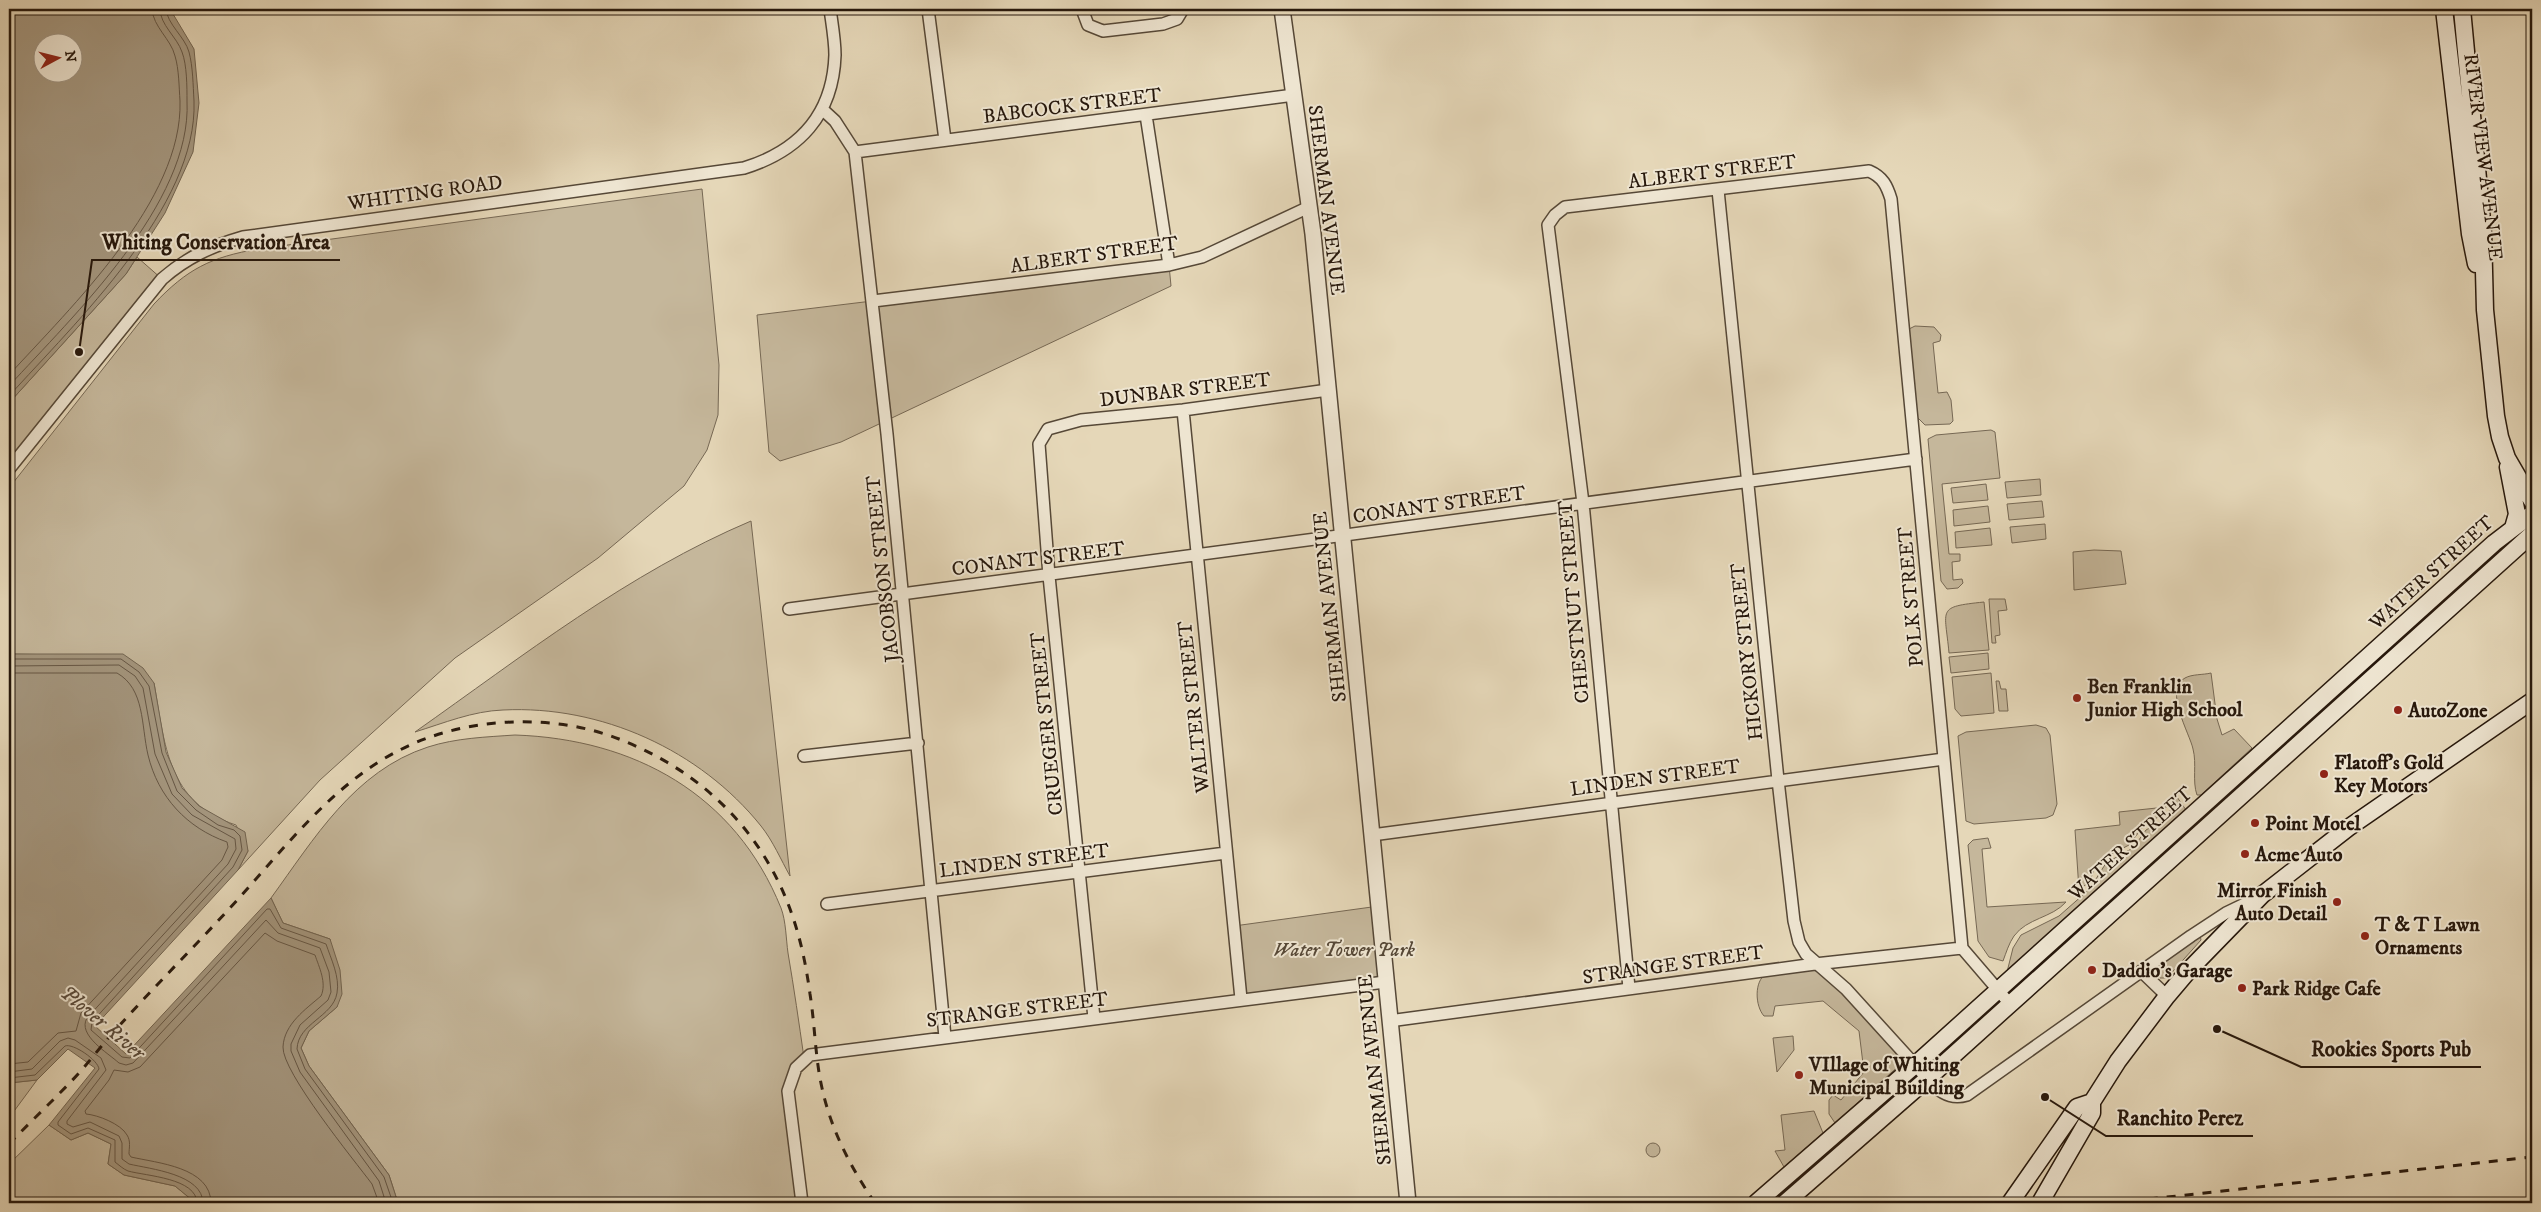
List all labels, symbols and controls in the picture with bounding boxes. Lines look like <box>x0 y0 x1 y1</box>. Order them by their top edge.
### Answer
north arrow <box>32 32 82 82</box>
text: N <box>60 50 80 64</box>
street label: RIVER VIEW AVENUE <box>2457 52 2508 262</box>
street label: BABCOCK STREET <box>982 83 1163 130</box>
street label: SHERMAN AVENUE <box>1301 104 1350 297</box>
street label: ALBERT STREET <box>1627 150 1798 195</box>
street label: WHITING ROAD <box>345 170 504 217</box>
callout: Whiting Conservation Area <box>92 224 340 260</box>
text: Whiting Conservation Area <box>101 230 331 256</box>
street label: ALBERT STREET <box>1009 231 1180 280</box>
street label: DUNBAR STREET <box>1098 368 1272 413</box>
street label: JACOBSON STREET <box>861 474 906 665</box>
street label: CONANT STREET <box>1351 481 1527 530</box>
street label: CHESTNUT STREET <box>1553 499 1596 704</box>
street label: SHERMAN AVENUE <box>1308 510 1353 703</box>
street label: WATER STREET <box>2364 511 2500 636</box>
street label: POLK STREET <box>1893 526 1930 668</box>
street label: CONANT STREET <box>950 536 1126 583</box>
street label: HICKORY STREET <box>1726 562 1769 742</box>
street label: WALTER STREET <box>1173 620 1216 795</box>
street label: CRUEGER STREET <box>1025 631 1070 817</box>
place label: Ben Franklin Junior High School <box>2085 675 2244 723</box>
marker: Ben Franklin Junior High School <box>2071 692 2083 704</box>
place label: AutoZone <box>2407 699 2488 724</box>
marker: AutoZone <box>2392 704 2404 716</box>
place label: Flatoff's Gold Key Motors <box>2334 751 2444 799</box>
street label: LINDEN STREET <box>1569 754 1742 803</box>
marker: Flatoff's Gold Key Motors <box>2318 768 2330 780</box>
street label: WATER STREET <box>2063 782 2199 907</box>
place label: Point Motel <box>2265 812 2362 837</box>
marker: Point Motel <box>2249 817 2261 829</box>
street label: LINDEN STREET <box>938 839 1111 884</box>
place label: Acme Auto <box>2254 843 2343 868</box>
marker: Acme Auto <box>2239 848 2251 860</box>
place label: Mirror Finish Auto Detail <box>2217 879 2328 927</box>
marker: Mirror Finish Auto Detail <box>2331 896 2343 908</box>
place label: T & T Lawn Ornaments <box>2374 913 2480 961</box>
marker: T & T Lawn Ornaments <box>2359 930 2371 942</box>
park label: Water Tower Park <box>1273 938 1416 963</box>
street label: STRANGE STREET <box>1581 940 1765 991</box>
place label: Daddio's Garage <box>2102 959 2233 984</box>
marker: Daddio's Garage <box>2086 964 2098 976</box>
street label: SHERMAN AVENUE <box>1353 973 1398 1166</box>
place label: Park Ridge Cafe <box>2252 977 2381 1002</box>
water label: Plover River <box>55 980 151 1067</box>
marker: Park Ridge Cafe <box>2236 982 2248 994</box>
street label: STRANGE STREET <box>925 987 1109 1034</box>
callout: Rookies Sports Pub <box>2301 1031 2481 1067</box>
text: Rookies Sports Pub <box>2311 1037 2471 1063</box>
place label: VIllage of Whiting Municipal Building <box>1808 1053 1965 1101</box>
marker: VIllage of Whiting Municipal Building <box>1793 1069 1805 1081</box>
callout: Ranchito Perez <box>2106 1100 2253 1136</box>
text: Ranchito Perez <box>2117 1106 2244 1132</box>

